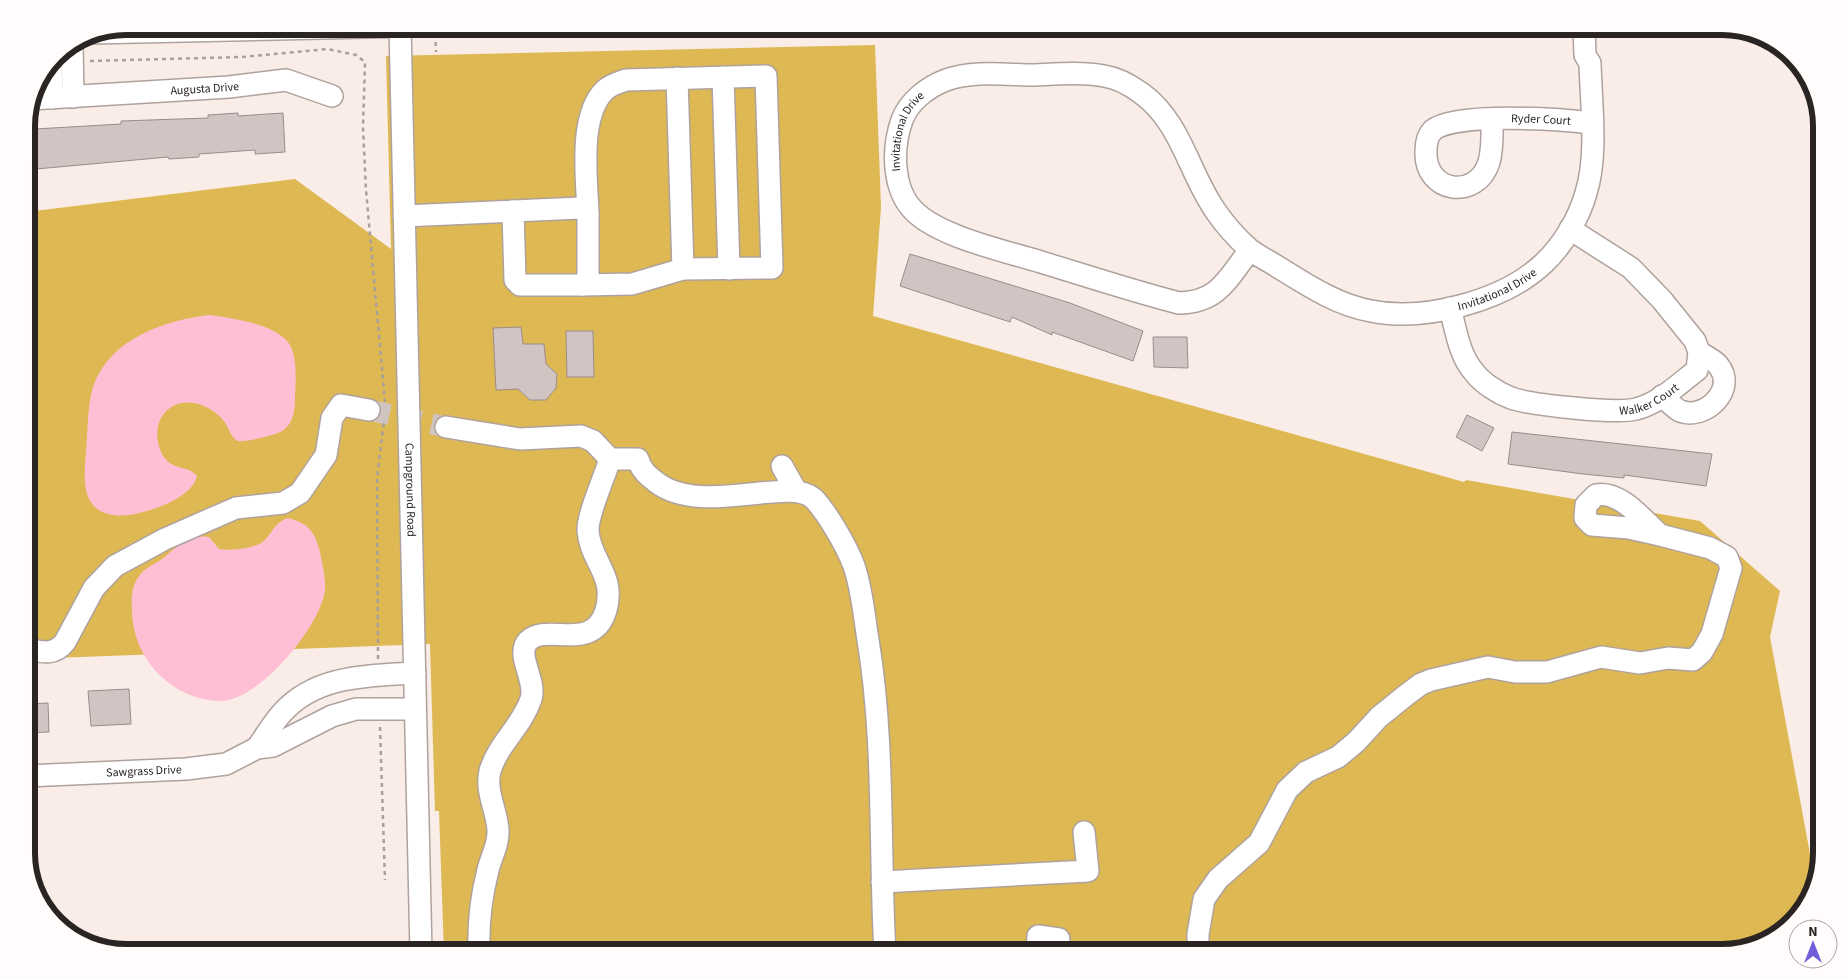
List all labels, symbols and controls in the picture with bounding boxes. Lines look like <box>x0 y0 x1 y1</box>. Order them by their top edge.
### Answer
street label: Augusta Drive <box>170 77 240 99</box>
street label: Invitational Drive <box>887 87 928 172</box>
street label: Ryder Court <box>1511 110 1571 129</box>
street label: Invitational Drive <box>1456 264 1540 315</box>
street label: Walker Court <box>1619 379 1682 419</box>
street label: Campground Road <box>401 443 420 537</box>
street label: Sawgrass Drive <box>106 761 182 781</box>
north arrow <box>1788 919 1838 969</box>
text: N <box>1808 922 1818 942</box>

